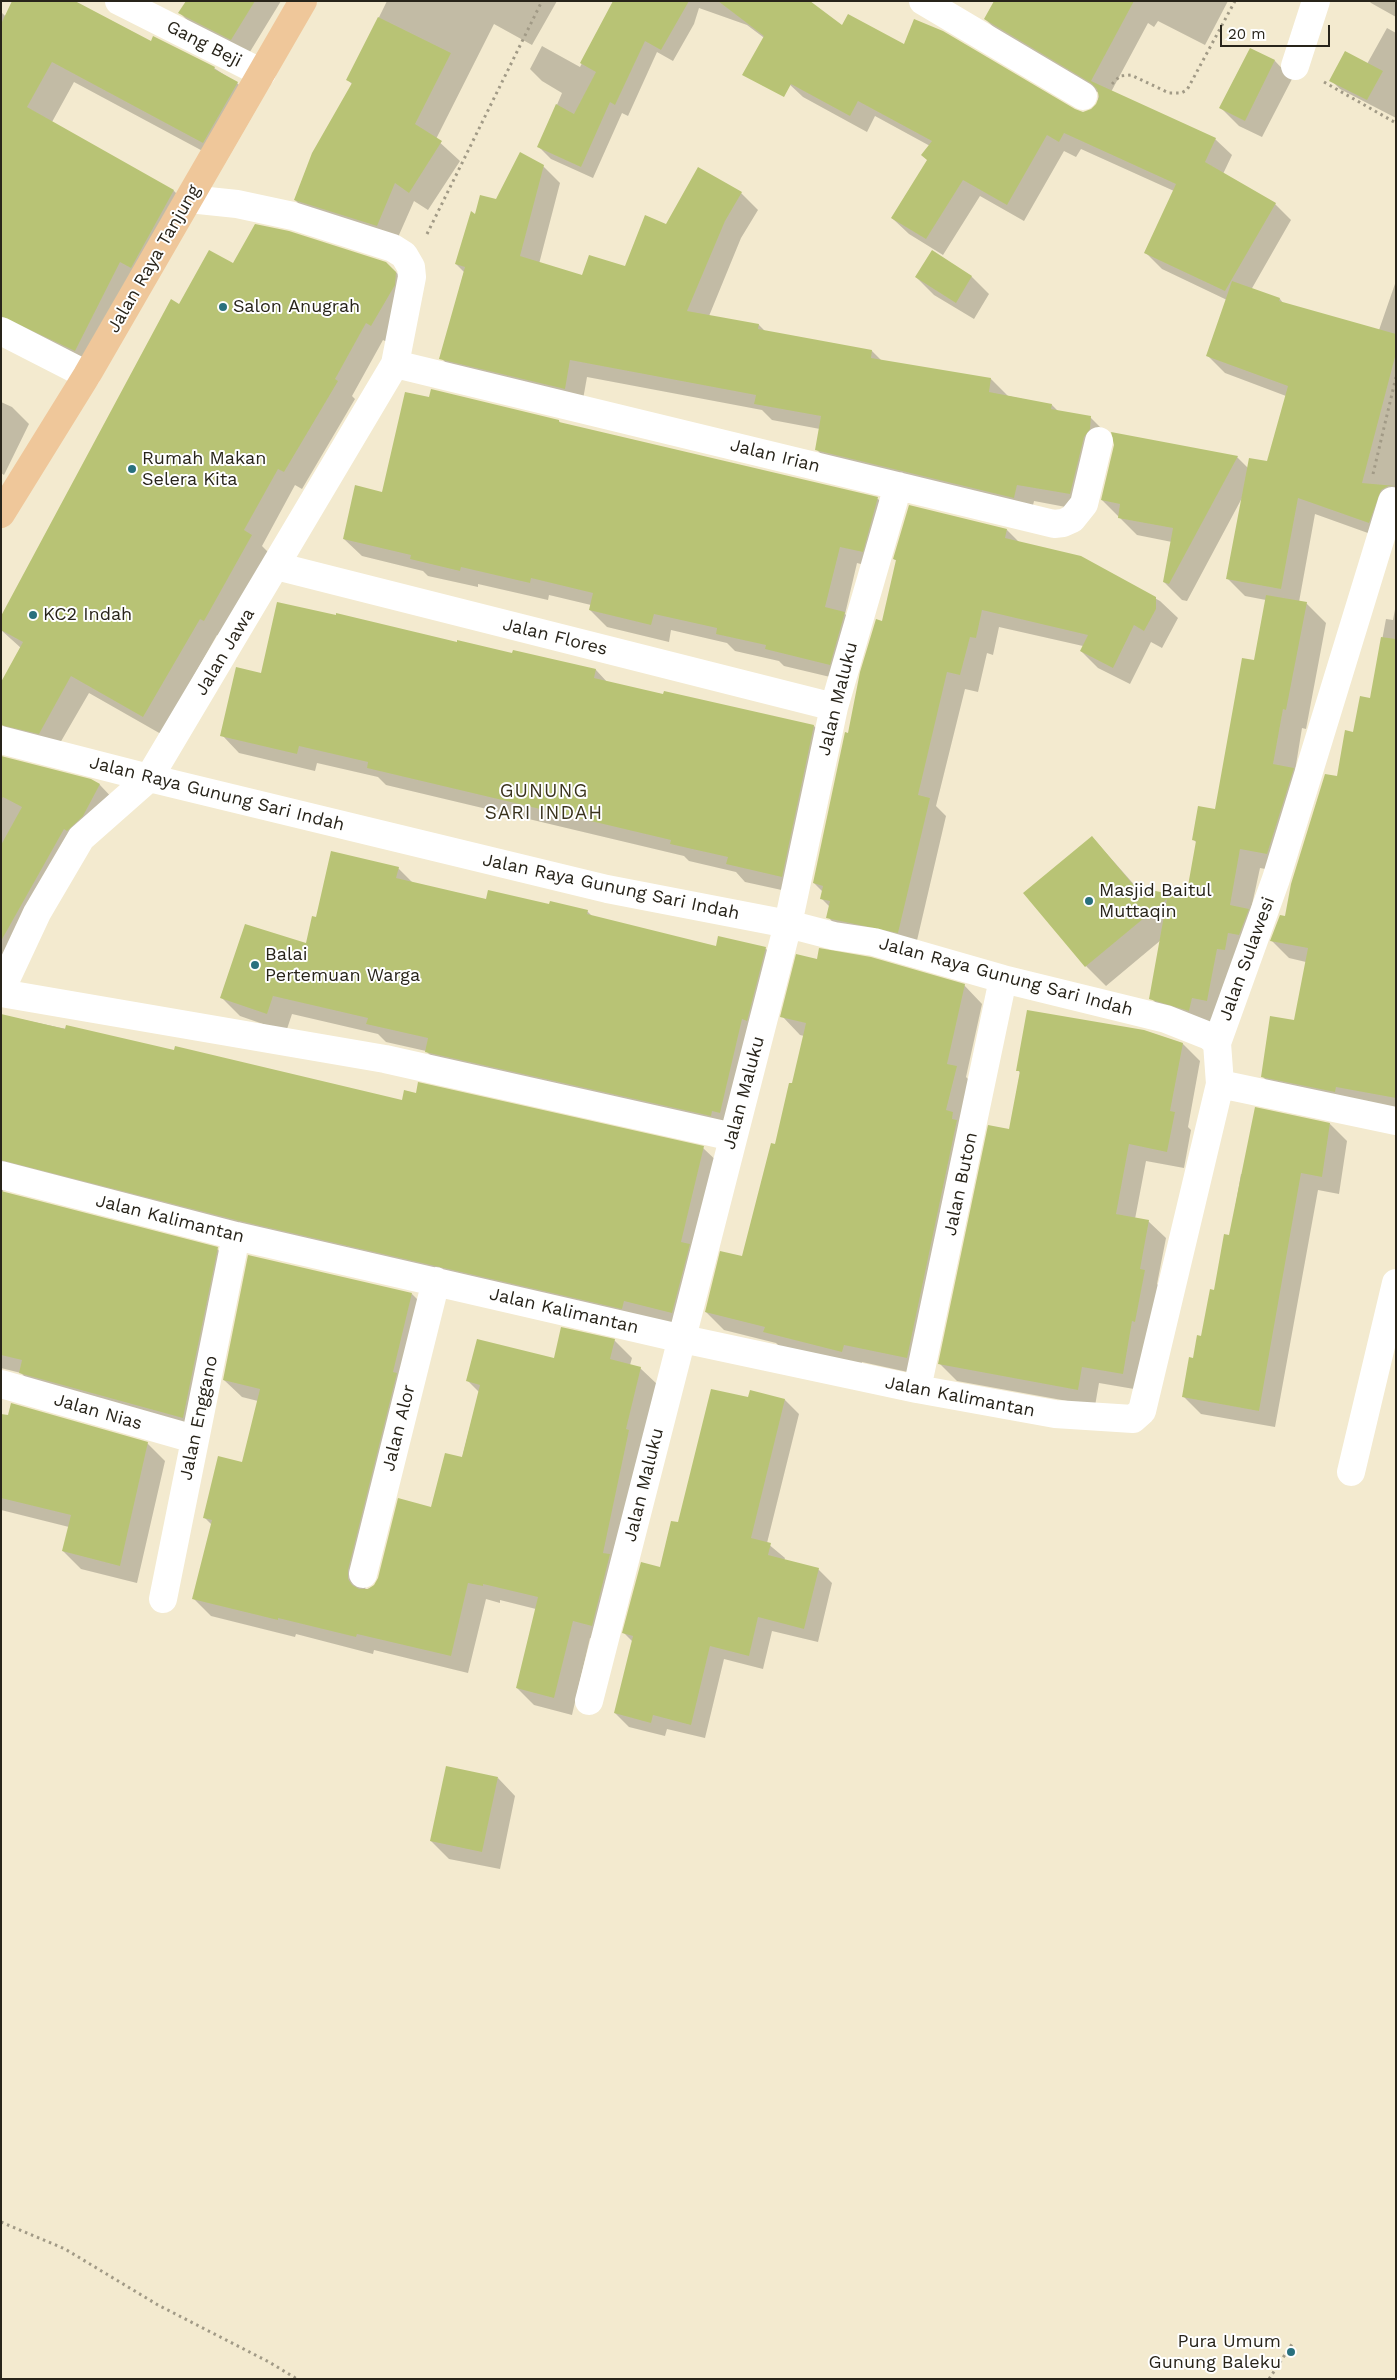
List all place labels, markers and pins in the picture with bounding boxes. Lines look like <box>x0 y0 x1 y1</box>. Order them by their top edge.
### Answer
place label: Salon Anugrah <box>233 296 360 318</box>
marker: Salon Anugrah <box>217 301 229 313</box>
place label: Rumah Makan Selera Kita <box>142 448 266 490</box>
marker: Rumah Makan Selera Kita <box>126 463 138 475</box>
place label: KC2 Indah <box>43 604 132 626</box>
marker: KC2 Indah <box>27 609 39 621</box>
place label: Masjid Baitul Muttaqin <box>1099 880 1212 922</box>
marker: Masjid Baitul Muttaqin <box>1083 895 1095 907</box>
place label: Balai Pertemuan Warga <box>265 944 420 986</box>
marker: Balai Pertemuan Warga <box>249 959 261 971</box>
place label: Pura Umum Gunung Baleku <box>1149 2331 1281 2374</box>
marker: Pura Umum Gunung Baleku <box>1285 2346 1297 2358</box>

